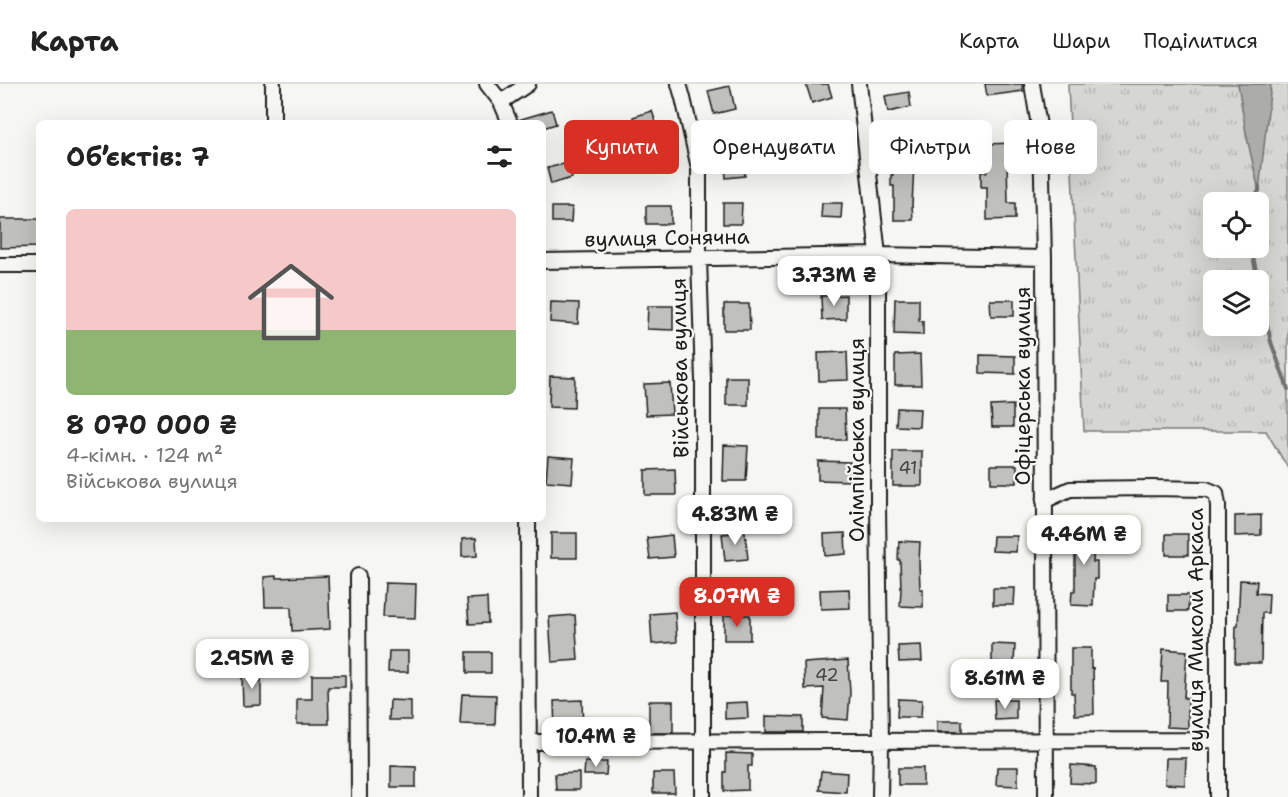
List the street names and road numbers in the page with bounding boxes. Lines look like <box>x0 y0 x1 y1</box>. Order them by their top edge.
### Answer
street label: вулиця Сонячна <box>584 223 750 253</box>
street label: Військова вулиця <box>664 278 696 458</box>
street label: Офіцерська вулиця <box>1009 287 1037 485</box>
street label: Олімпійська вулиця <box>843 338 871 542</box>
street label: вулиця Миколи Аркаса <box>1182 508 1210 752</box>

